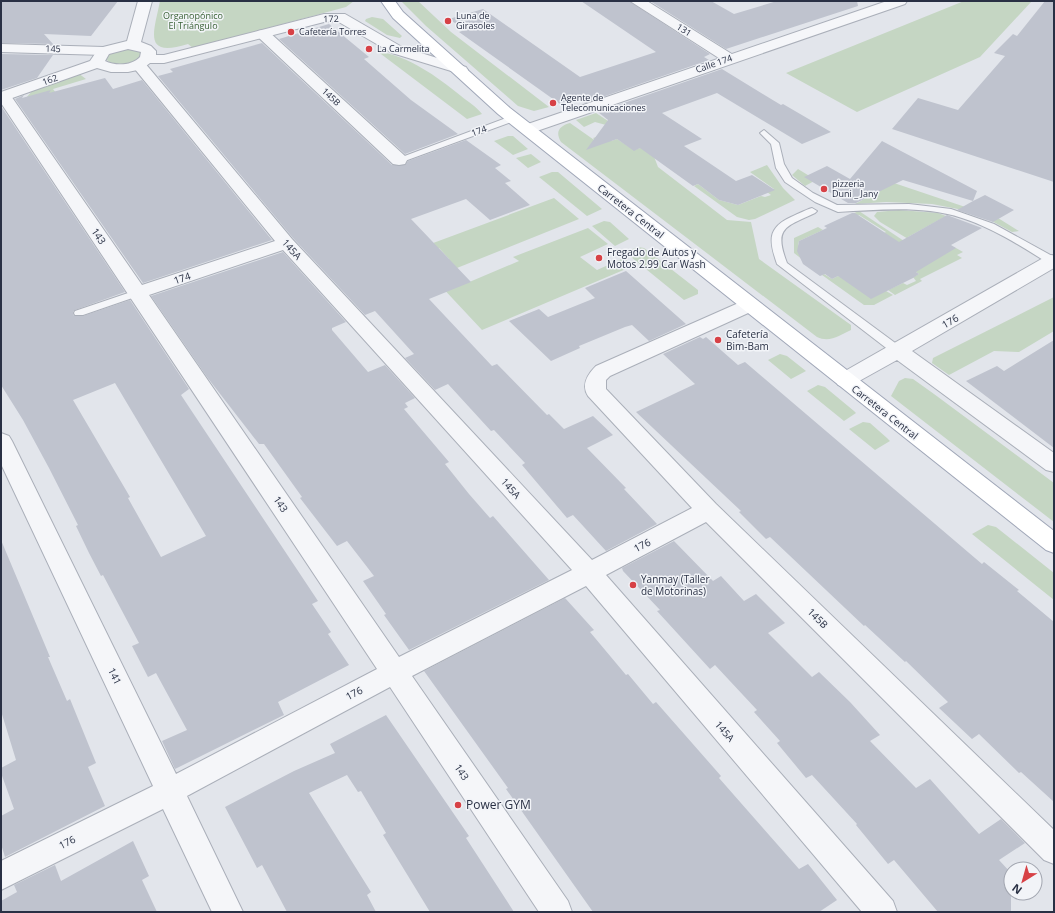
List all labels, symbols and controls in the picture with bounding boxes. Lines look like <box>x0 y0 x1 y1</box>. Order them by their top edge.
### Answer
park label: Organopónico El Triángulo <box>163 9 223 32</box>
place label: Luna de Girasoles <box>456 9 495 32</box>
street label: 172 <box>323 12 339 25</box>
marker: Luna de Girasoles <box>443 16 453 26</box>
street label: 131 <box>674 20 694 39</box>
place label: Cafetería Torres <box>299 25 366 38</box>
marker: Cafetería Torres <box>286 27 296 37</box>
street label: 145 <box>45 42 61 55</box>
place label: La Carmelita <box>377 42 430 55</box>
marker: La Carmelita <box>364 44 374 54</box>
street label: Calle 174 <box>694 51 734 76</box>
street label: 162 <box>40 71 59 88</box>
street label: 145B <box>319 85 344 109</box>
place label: Agente de Telecomunicaciones <box>561 91 646 114</box>
marker: Agente de Telecomunicaciones <box>548 98 558 108</box>
street label: 174 <box>469 122 488 139</box>
place label: pizzeria Duni _ Jany <box>832 177 878 200</box>
street label: Carretera Central <box>595 181 667 241</box>
marker: pizzeria Duni _ Jany <box>819 184 829 194</box>
street label: 143 <box>88 225 110 247</box>
street label: 145A <box>279 236 306 263</box>
place label: Fregado de Autos y Motos 2.99 Car Wash <box>607 245 706 271</box>
marker: Fregado de Autos y Motos 2.99 Car Wash <box>594 253 604 263</box>
street label: 174 <box>172 268 193 287</box>
street label: 176 <box>939 311 961 331</box>
place label: Cafetería Bim-Bam <box>726 327 769 353</box>
marker: Cafetería Bim-Bam <box>713 335 723 345</box>
street label: Carretera Central <box>849 382 921 442</box>
street label: 145A <box>498 475 525 502</box>
street label: 143 <box>270 493 292 515</box>
street label: 176 <box>631 535 653 555</box>
place label: Yanmay (Taller de Motorinas) <box>641 572 709 598</box>
marker: Yanmay (Taller de Motorinas) <box>628 580 638 590</box>
street label: 145B <box>805 605 831 631</box>
street label: 141 <box>105 665 125 687</box>
street label: 176 <box>343 683 365 703</box>
street label: 145A <box>712 718 738 745</box>
street label: 143 <box>451 761 473 783</box>
place label: Power GYM <box>466 796 531 813</box>
marker: Power GYM <box>453 800 463 810</box>
street label: 176 <box>56 832 78 852</box>
north arrow <box>1003 861 1043 901</box>
text: N <box>1009 881 1025 898</box>

